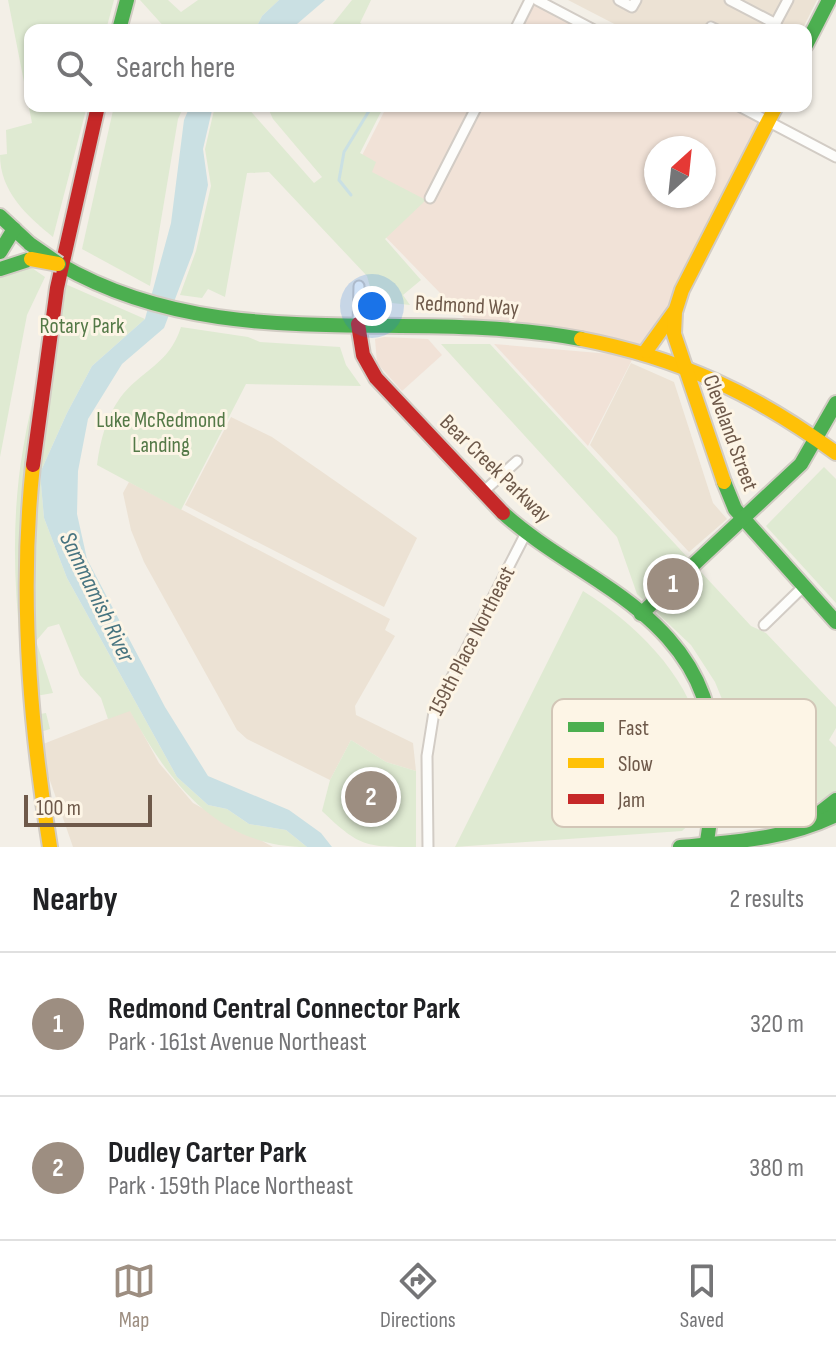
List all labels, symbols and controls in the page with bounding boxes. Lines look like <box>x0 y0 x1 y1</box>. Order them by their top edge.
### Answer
search box <box>24 24 812 112</box>
icon: search <box>52 46 96 90</box>
text: Search here <box>116 50 235 86</box>
north arrow <box>644 136 716 208</box>
your location <box>352 286 392 326</box>
street label: Redmond Way <box>414 290 520 322</box>
park label: Rotary Park <box>40 313 125 340</box>
street label: Cleveland Street <box>696 371 764 495</box>
park label: Luke McRedmond Landing <box>96 407 226 459</box>
street label: Bear Creek Parkway <box>434 409 557 529</box>
water label: Sammamish River <box>53 527 142 668</box>
pin: 1 <box>647 554 699 614</box>
street label: 159th Place Northeast <box>423 562 521 720</box>
legend <box>552 699 816 827</box>
text: Fast <box>618 715 649 742</box>
text: Slow <box>618 751 653 778</box>
pin: 2 <box>345 767 397 827</box>
text: Jam <box>617 787 645 814</box>
scale bar <box>24 791 152 827</box>
text: 100 m <box>36 795 81 822</box>
text: Nearby <box>32 879 118 920</box>
text: 2 results <box>730 884 804 915</box>
text: Redmond Central Connector Park <box>108 991 460 1027</box>
text: 1 <box>53 1009 63 1040</box>
text: 320 m <box>750 1009 804 1040</box>
text: Park · 161st Avenue Northeast <box>108 1027 367 1058</box>
text: Dudley Carter Park <box>108 1135 307 1171</box>
text: 2 <box>52 1153 64 1184</box>
text: 380 m <box>749 1153 804 1184</box>
text: Park · 159th Place Northeast <box>108 1171 353 1202</box>
tab: Map <box>112 1259 156 1334</box>
tab: Directions <box>380 1259 456 1334</box>
tab: Saved <box>680 1259 724 1334</box>

